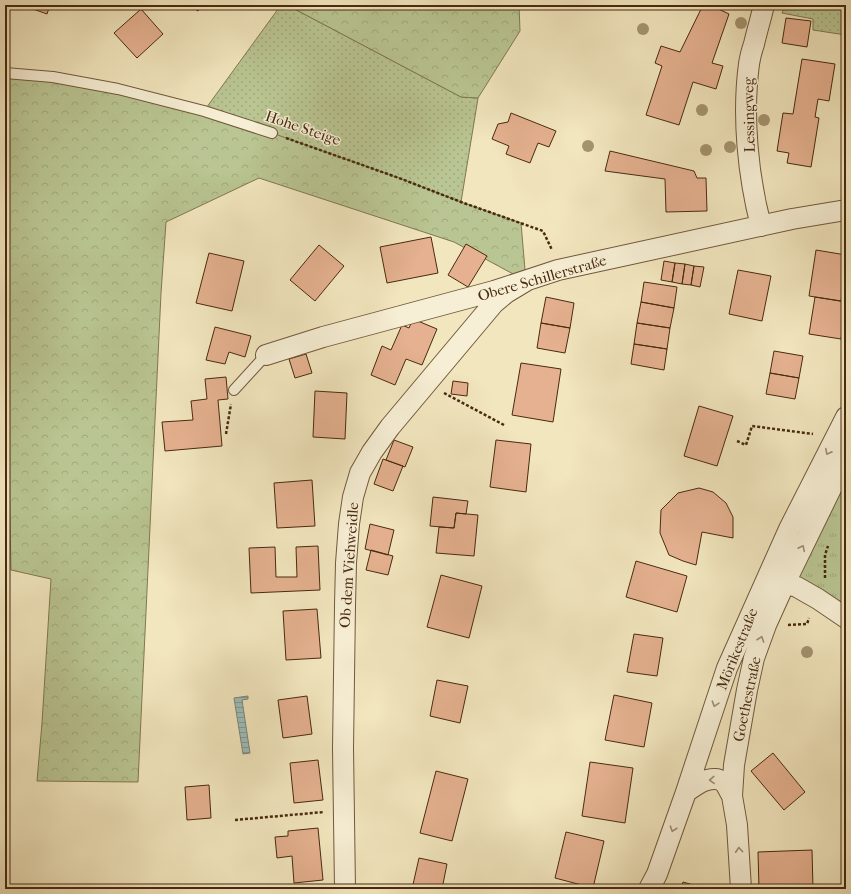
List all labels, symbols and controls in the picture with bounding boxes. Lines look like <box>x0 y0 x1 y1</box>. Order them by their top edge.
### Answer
street label: Lessingweg <box>739 76 759 153</box>
street label: Hohe Steige <box>263 107 344 149</box>
street label: Obere Schillerstraße <box>476 251 609 305</box>
one-way arrow <box>825 448 833 455</box>
street label: Ob dem Viehweidle <box>336 501 362 628</box>
one-way arrow <box>797 545 805 553</box>
street label: Mörikestraße <box>712 605 762 693</box>
one-way arrow <box>756 635 765 642</box>
street label: Goethestraße <box>729 654 765 743</box>
one-way arrow <box>712 700 720 707</box>
one-way arrow <box>709 776 715 784</box>
one-way arrow <box>670 825 678 832</box>
one-way arrow <box>734 847 743 853</box>

